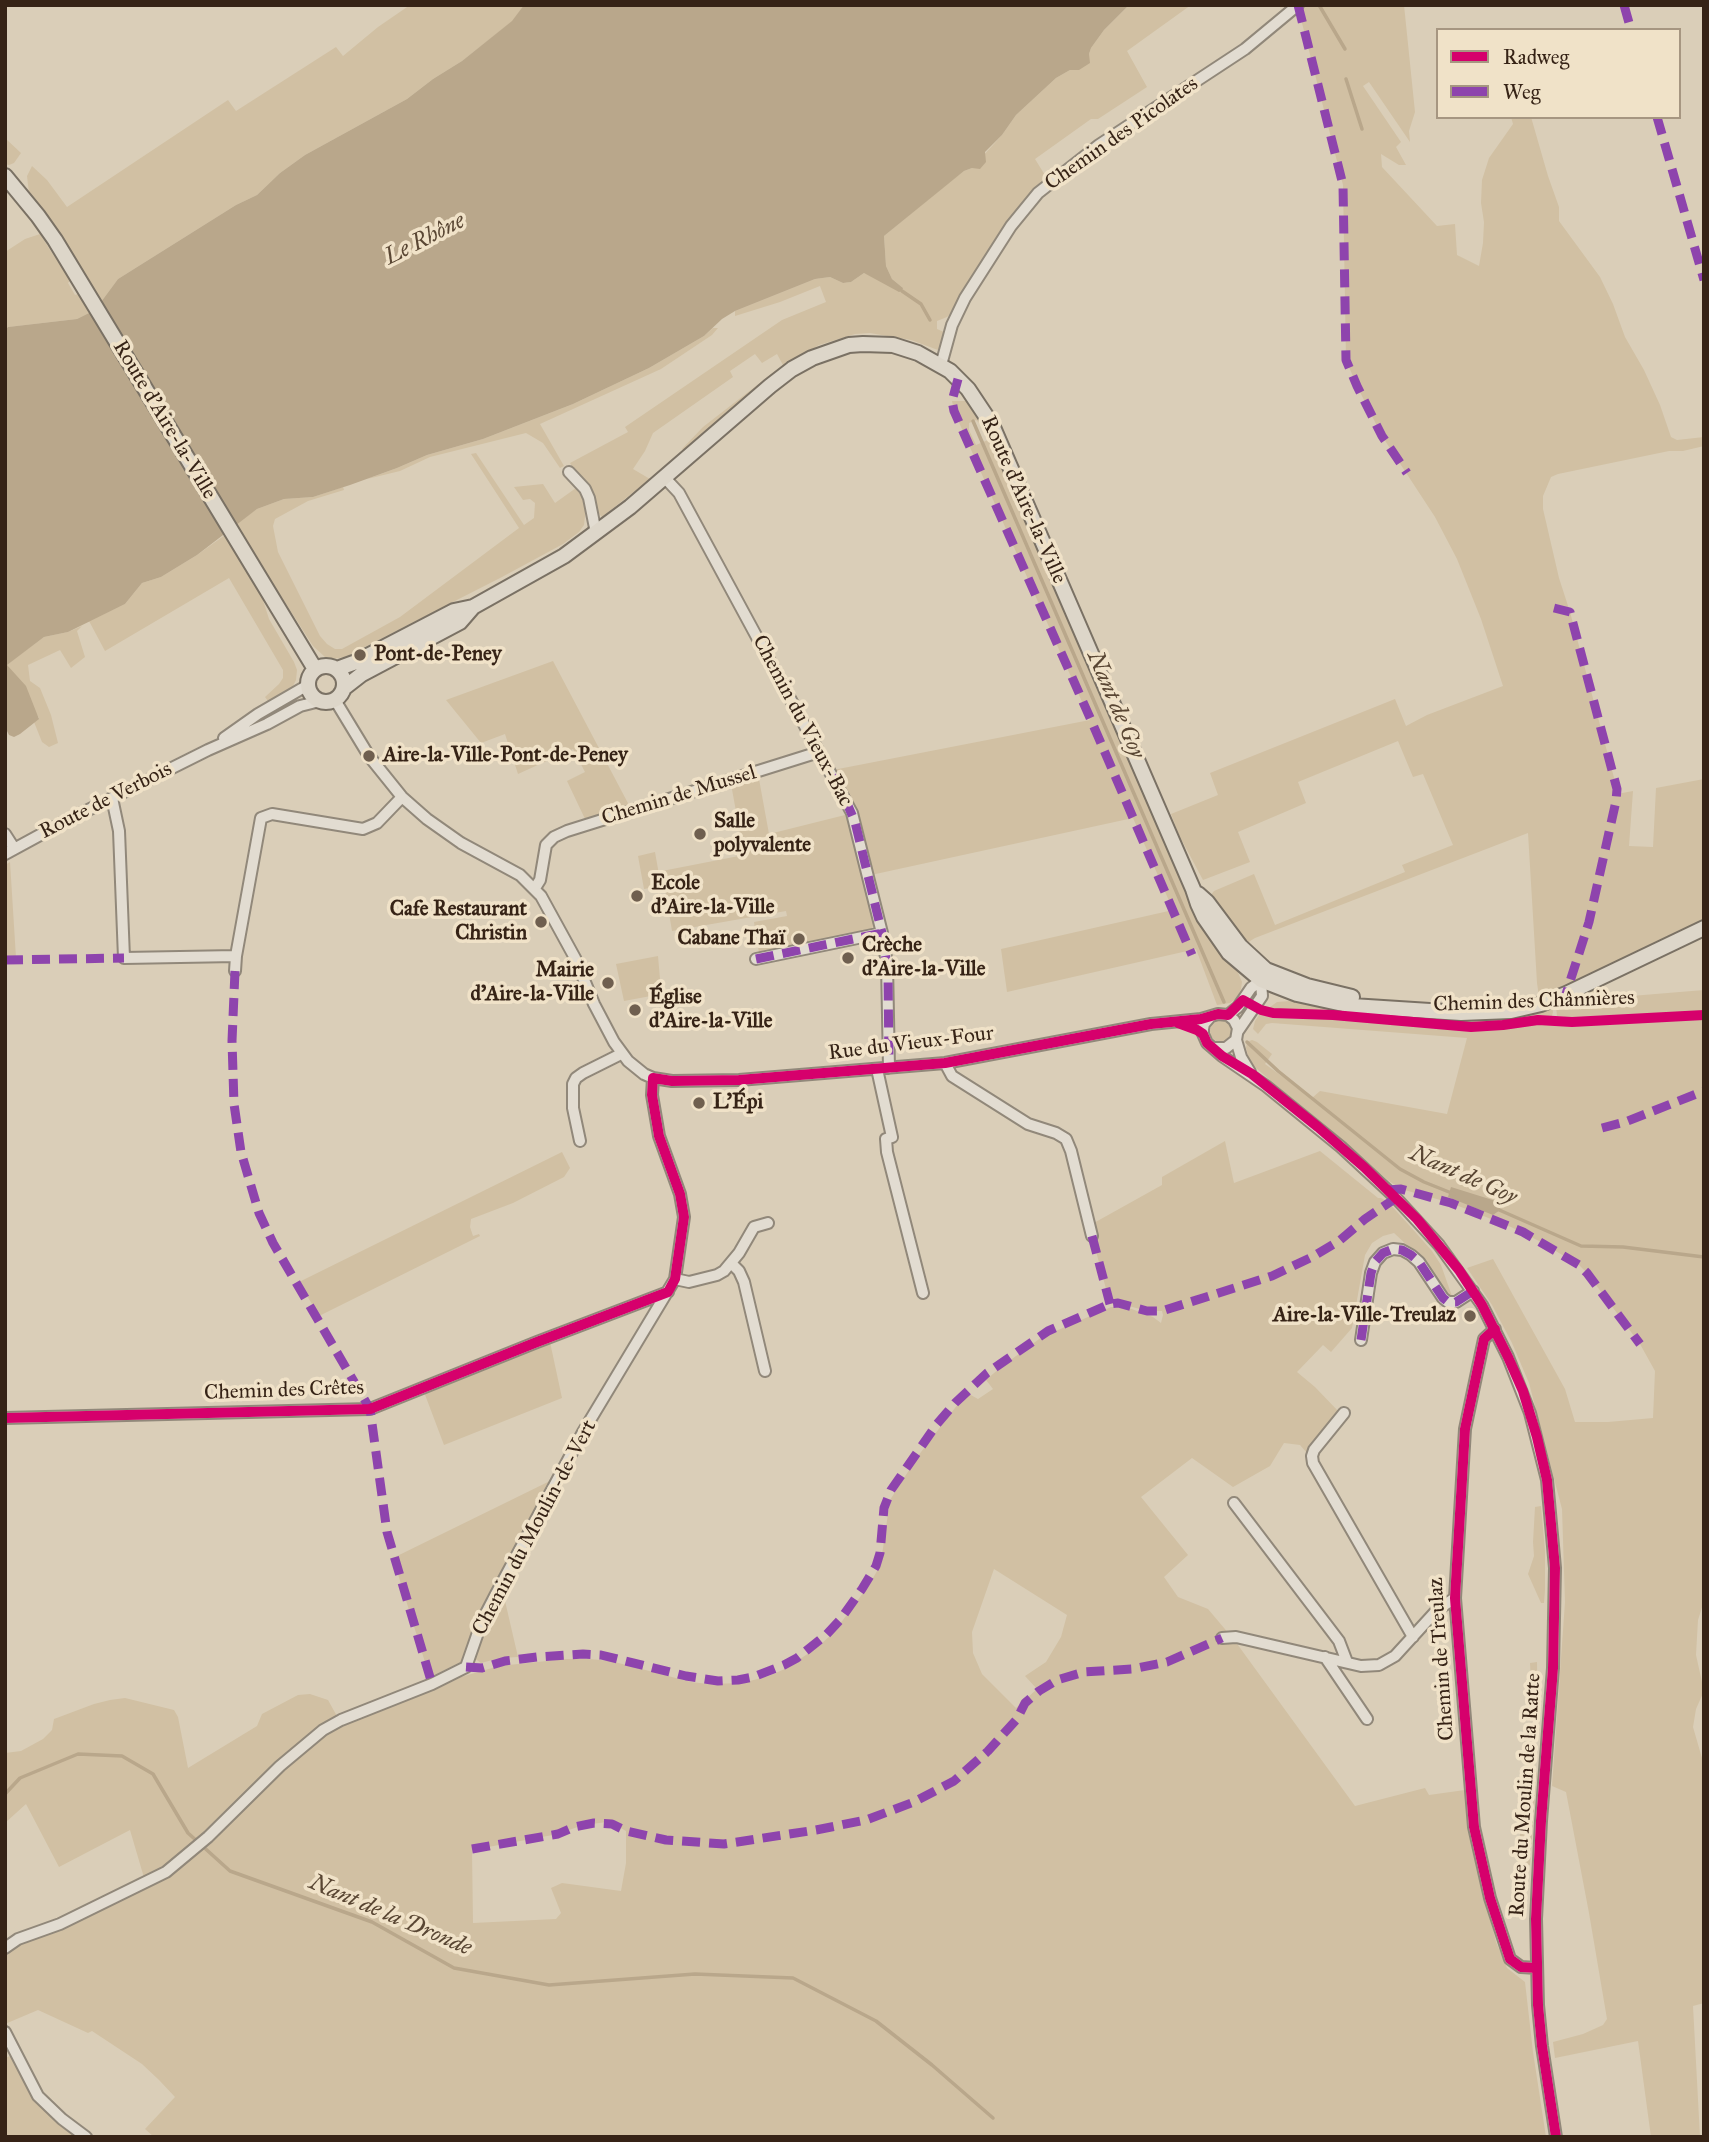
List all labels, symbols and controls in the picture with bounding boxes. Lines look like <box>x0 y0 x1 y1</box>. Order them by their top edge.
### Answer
legend <box>1436 28 1681 119</box>
text: Radweg <box>1503 44 1569 70</box>
street label: Chemin des Picolates <box>1041 72 1203 196</box>
text: Weg <box>1503 79 1541 105</box>
water label: Le Rhône <box>380 208 470 272</box>
street label: Route d'Aire-la-Ville <box>107 336 221 504</box>
street label: Route d'Aire-la-Ville <box>975 412 1071 588</box>
street label: Chemin du Vieux-Bac <box>746 631 858 811</box>
place label: Pont-de-Peney <box>374 642 502 668</box>
marker: Pont-de-Peney <box>352 647 368 663</box>
water label: Nant de Goy <box>1080 647 1150 763</box>
place label: Aire-la-Ville-Pont-de-Peney <box>383 743 628 769</box>
marker: Aire-la-Ville-Pont-de-Peney <box>361 748 377 764</box>
street label: Route de Verbois <box>36 757 176 845</box>
street label: Chemin de Mussel <box>599 761 759 831</box>
place label: Salle polyvalente <box>714 809 811 859</box>
marker: Salle polyvalente <box>692 826 708 842</box>
place label: Ecole d'Aire-la-Ville <box>651 871 774 921</box>
marker: Ecole d'Aire-la-Ville <box>629 888 645 904</box>
place label: Cafe Restaurant Christin <box>390 897 527 947</box>
marker: Cafe Restaurant Christin <box>533 914 549 930</box>
place label: Cabane Thaï <box>677 926 785 952</box>
marker: Cabane Thaï <box>791 931 807 947</box>
place label: Crèche d'Aire-la-Ville <box>862 933 985 983</box>
marker: Crèche d'Aire-la-Ville <box>840 950 856 966</box>
place label: Mairie d'Aire-la-Ville <box>471 958 594 1008</box>
marker: Mairie d'Aire-la-Ville <box>600 975 616 991</box>
place label: Église d'Aire-la-Ville <box>649 985 772 1035</box>
street label: Chemin des Chânnières <box>1433 986 1635 1018</box>
marker: Église d'Aire-la-Ville <box>627 1002 643 1018</box>
street label: Rue du Vieux-Four <box>827 1021 995 1067</box>
place label: L'Épi <box>713 1090 763 1116</box>
marker: L'Épi <box>691 1095 707 1111</box>
water label: Nant de Goy <box>1405 1140 1521 1212</box>
place label: Aire-la-Ville-Treulaz <box>1273 1303 1456 1329</box>
marker: Aire-la-Ville-Treulaz <box>1462 1308 1478 1324</box>
street label: Chemin des Crêtes <box>204 1376 364 1406</box>
street label: Chemin du Moulin-de-Vert <box>468 1416 602 1640</box>
street label: Chemin de Treulaz <box>1424 1577 1460 1741</box>
street label: Route du Moulin de la Ratte <box>1505 1672 1547 1918</box>
water label: Nant de la Dronde <box>305 1869 475 1963</box>

